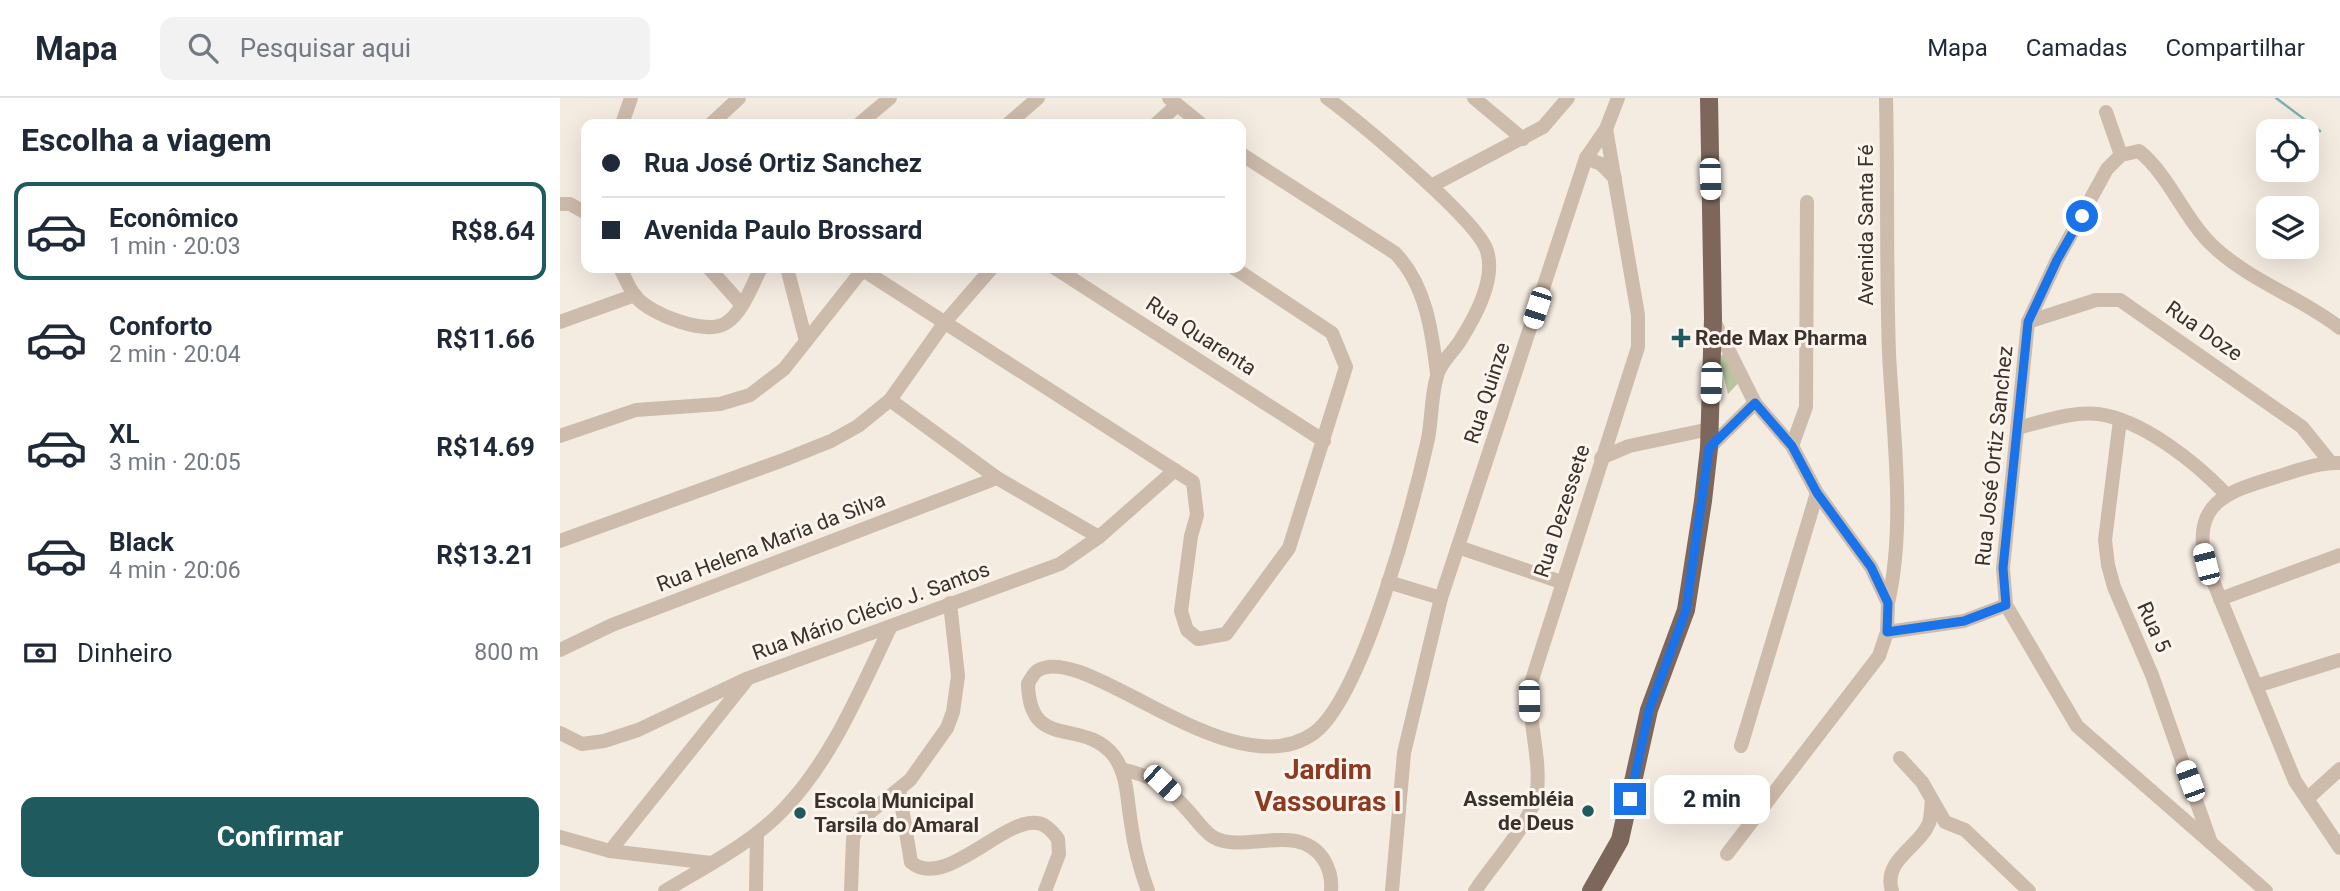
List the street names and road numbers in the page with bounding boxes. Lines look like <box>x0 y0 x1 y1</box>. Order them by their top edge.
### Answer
street label: Avenida Santa Fé <box>1854 144 1878 306</box>
street label: Rua Quarenta <box>1141 291 1261 381</box>
street label: Rua Doze <box>2161 296 2247 366</box>
street label: Rua Quinze <box>1459 339 1515 447</box>
street label: Rua José Ortiz Sanchez <box>1971 345 2017 567</box>
street label: Rua Dezessete <box>1529 442 1595 580</box>
street label: Rua Helena Maria da Silva <box>653 487 889 597</box>
street label: Rua Mário Clécio J. Santos <box>749 557 993 665</box>
street label: Rua 5 <box>2132 598 2176 656</box>

